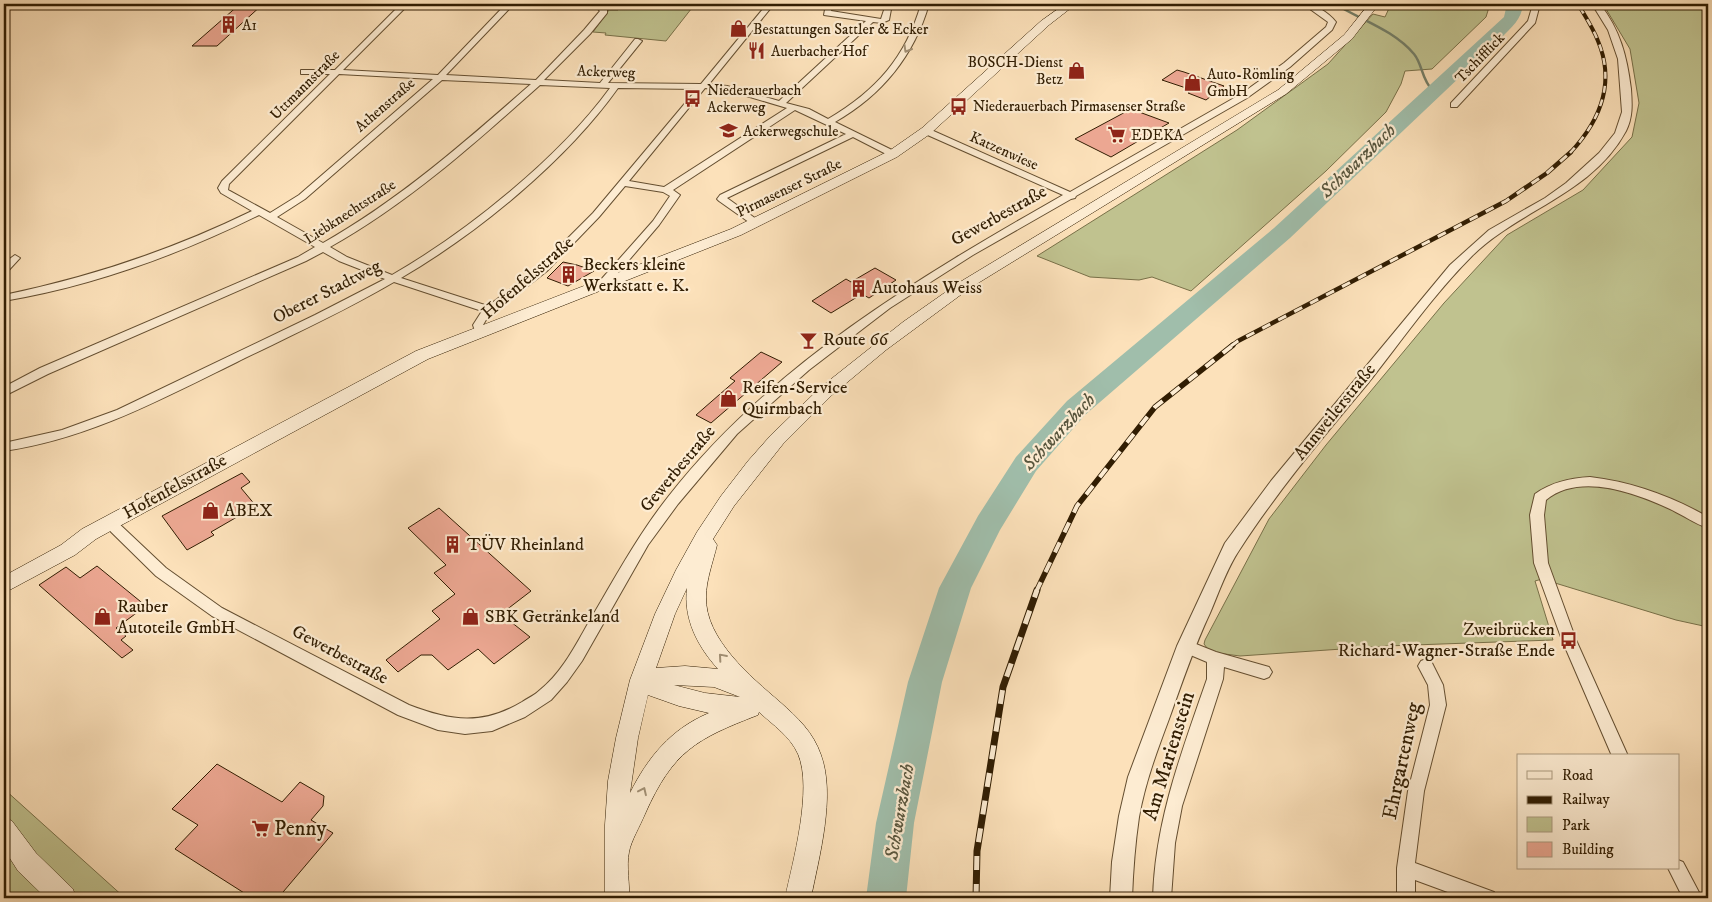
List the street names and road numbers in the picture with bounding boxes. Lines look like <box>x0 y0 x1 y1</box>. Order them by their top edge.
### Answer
street label: Tschifflick <box>1451 28 1509 87</box>
street label: Uttmannstraße <box>266 46 344 124</box>
street label: Ackerweg <box>577 61 636 83</box>
street label: Athenstraße <box>351 74 419 136</box>
street label: Katzenwiese <box>967 127 1041 175</box>
street label: Pirmasenser Straße <box>733 154 845 222</box>
street label: Liebknechtstraße <box>301 175 399 249</box>
street label: Gewerbestraße <box>947 181 1051 251</box>
street label: Hofenfelsstraße <box>477 232 579 324</box>
street label: Oberer Stadtweg <box>269 255 385 329</box>
street label: Annweilerstraße <box>1289 359 1381 465</box>
street label: Gewerbestraße <box>636 421 720 517</box>
street label: Hofenfelsstraße <box>119 449 231 525</box>
street label: Gewerbestraße <box>288 620 392 690</box>
street label: Am Marienstein <box>1137 688 1201 824</box>
street label: Ehrgartenweg <box>1377 699 1427 822</box>

